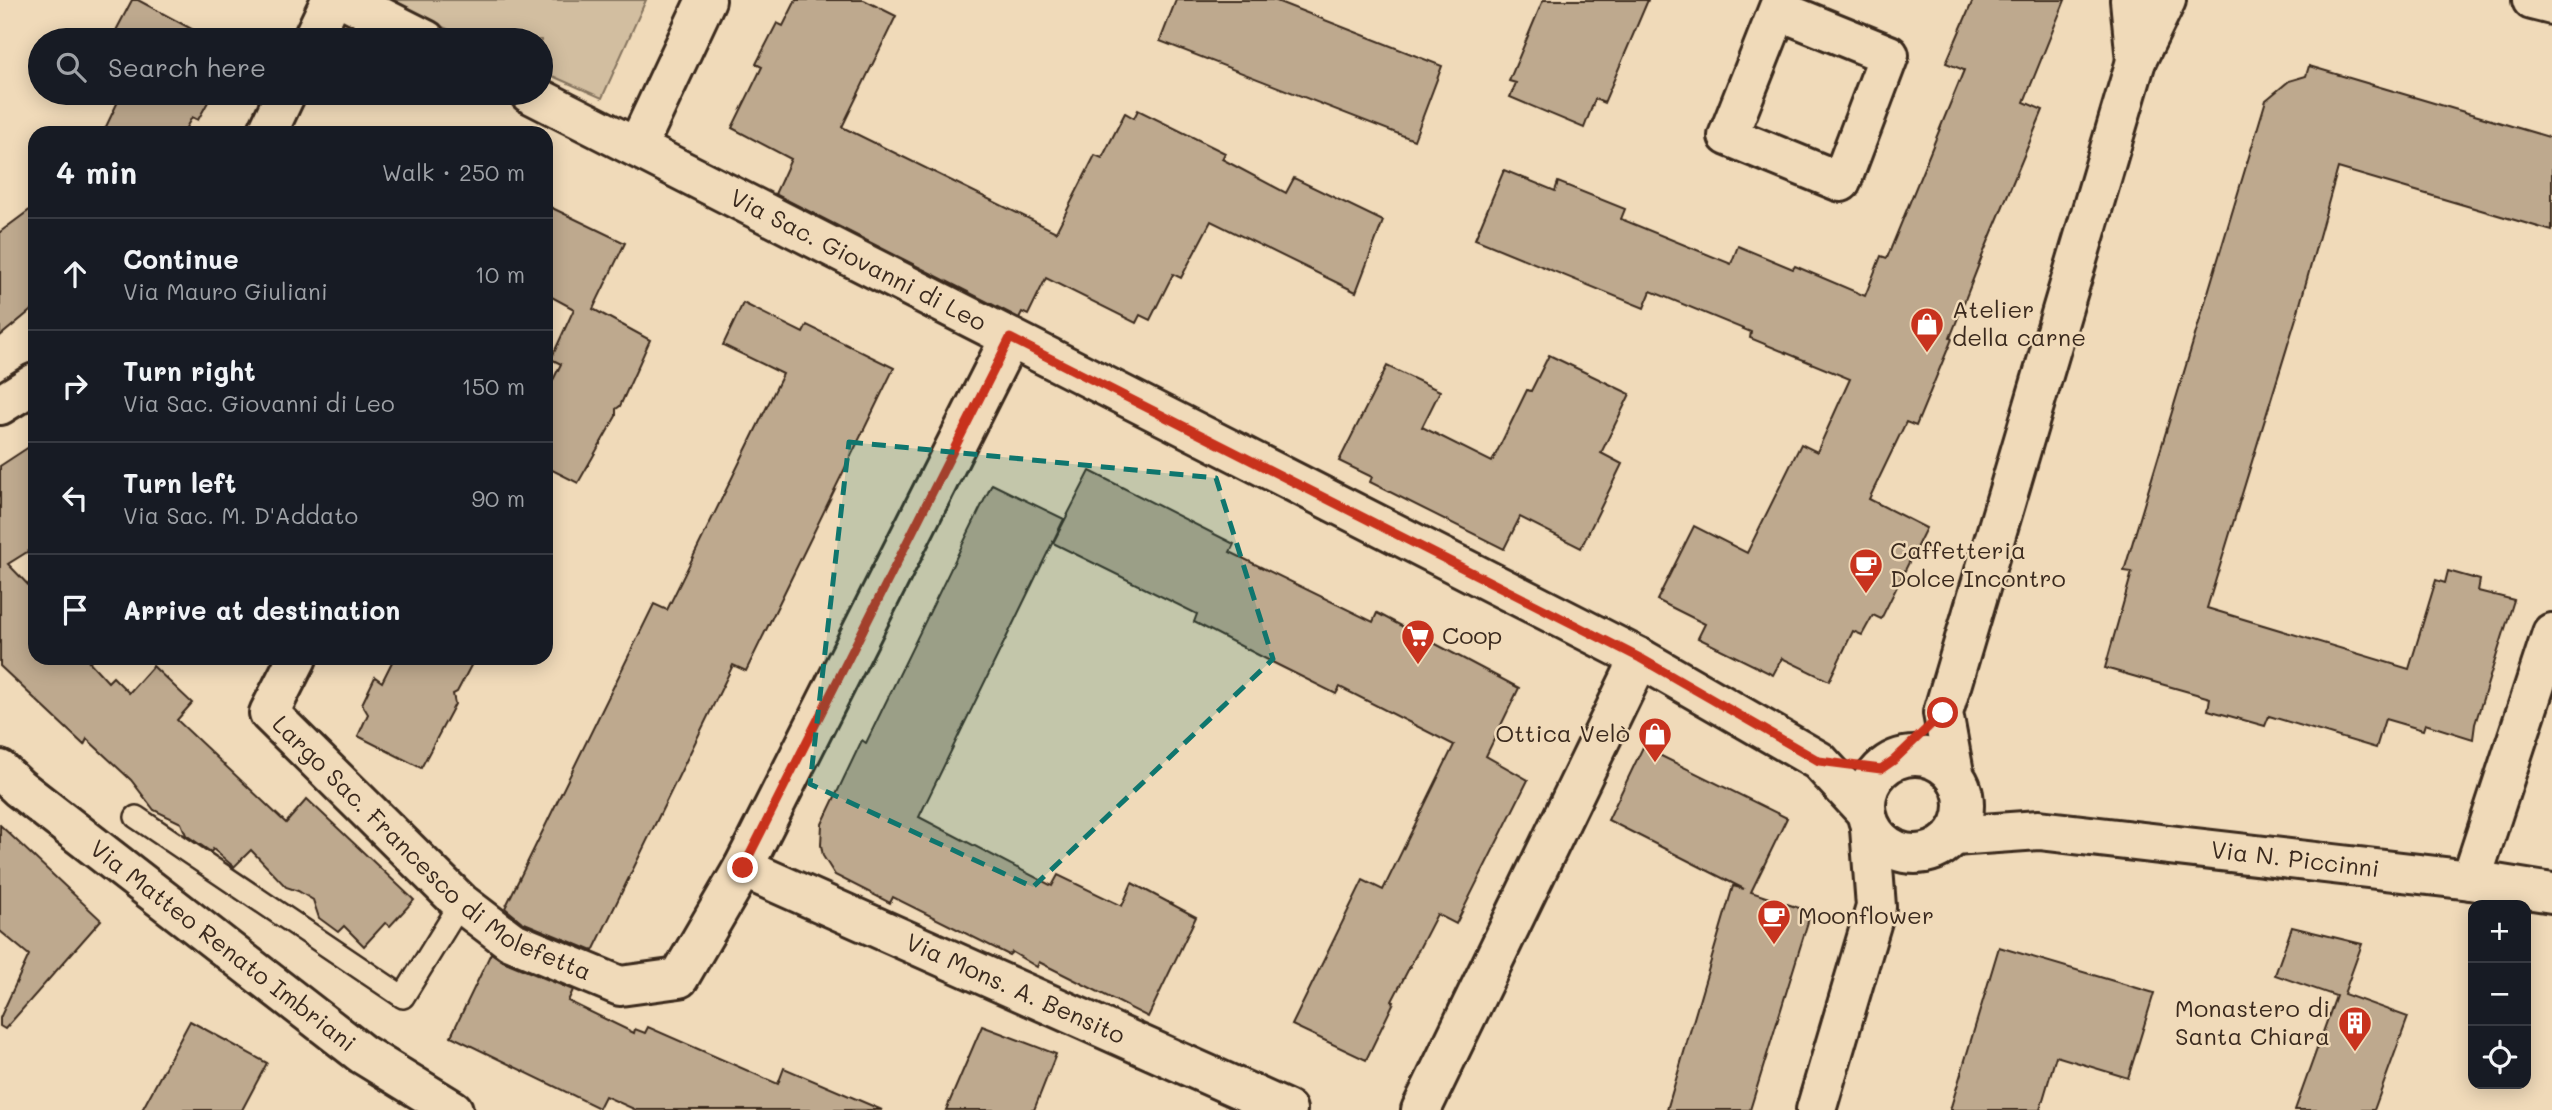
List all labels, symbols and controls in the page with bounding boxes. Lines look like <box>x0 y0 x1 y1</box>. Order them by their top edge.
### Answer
search box <box>28 28 553 105</box>
icon: search <box>52 48 90 86</box>
text: Search here <box>108 50 266 84</box>
text: 4 min <box>56 152 137 192</box>
text: Walk · 250 m <box>382 157 525 187</box>
street label: Via Sac. Giovanni di Leo <box>725 181 992 337</box>
text: Continue <box>123 242 239 276</box>
icon: ahead <box>56 255 94 293</box>
text: 10 m <box>475 259 525 289</box>
text: Via Mauro Giuliani <box>123 276 328 306</box>
place label: Atelier della carne <box>1952 293 2086 352</box>
shop icon: Atelier della carne <box>1908 305 1946 354</box>
text: Turn right <box>123 354 256 388</box>
icon: right <box>56 367 94 405</box>
text: 150 m <box>461 371 525 401</box>
text: Via Sac. Giovanni di Leo <box>123 388 395 418</box>
text: Turn left <box>123 466 236 500</box>
icon: left <box>56 479 94 517</box>
text: 90 m <box>472 483 525 513</box>
text: Via Sac. M. D'Addato <box>123 500 358 530</box>
place label: Caffetteria Dolce Incontro <box>1890 534 2066 593</box>
cafe icon: Caffetteria Dolce Incontro <box>1847 546 1885 595</box>
icon: arrive <box>56 591 94 629</box>
text: Arrive at destination <box>123 593 400 627</box>
supermarket icon: Coop <box>1399 617 1437 666</box>
place label: Coop <box>1442 619 1502 650</box>
route start <box>1927 697 1958 728</box>
street label: Largo Sac. Francesco di Molefetta <box>266 708 596 987</box>
shop icon: Ottica Velò <box>1636 715 1674 764</box>
place label: Ottica Velò <box>1495 717 1630 748</box>
street label: Via Matteo Renato Imbriani <box>84 832 363 1058</box>
street label: Via N. Piccinni <box>2209 833 2381 883</box>
route end <box>727 852 758 883</box>
cafe icon: Moonflower <box>1755 897 1793 946</box>
place label: Moonflower <box>1798 899 1934 930</box>
map controls <box>2468 900 2531 1089</box>
button: + <box>2468 900 2531 963</box>
street label: Via Mons. A. Bensito <box>901 925 1130 1050</box>
button: − <box>2468 963 2531 1026</box>
place label: Monastero di Santa Chiara <box>2175 992 2330 1051</box>
building icon: Monastero di Santa Chiara <box>2336 1004 2374 1053</box>
button: locate <box>2468 1026 2531 1089</box>

